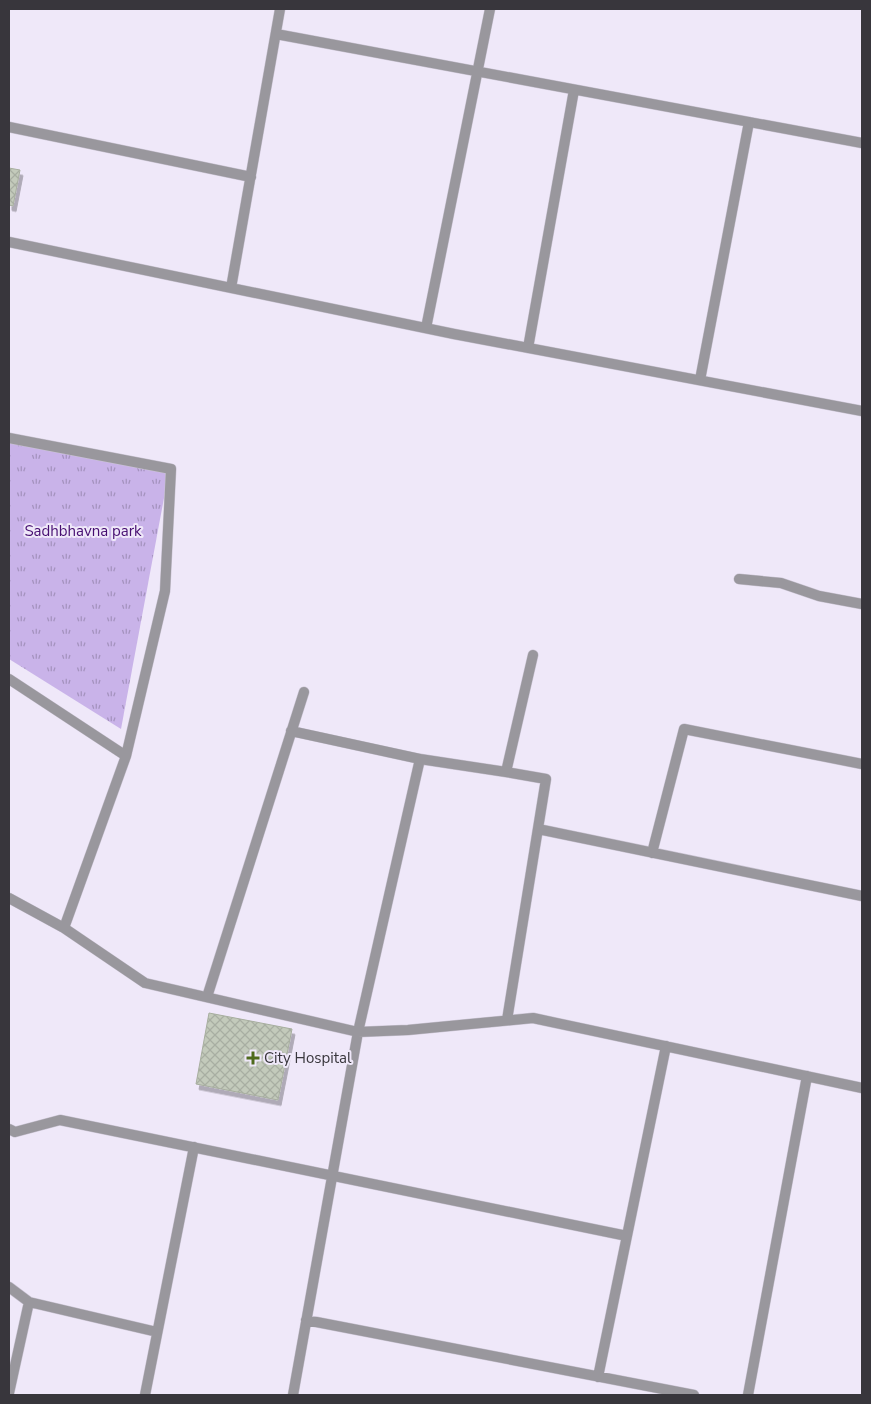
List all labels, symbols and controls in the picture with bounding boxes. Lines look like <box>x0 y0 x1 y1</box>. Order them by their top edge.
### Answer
park label: Sadhbhavna park <box>24 521 142 541</box>
place label: City Hospital <box>264 1048 352 1068</box>
marker: City Hospital <box>246 1051 260 1065</box>

